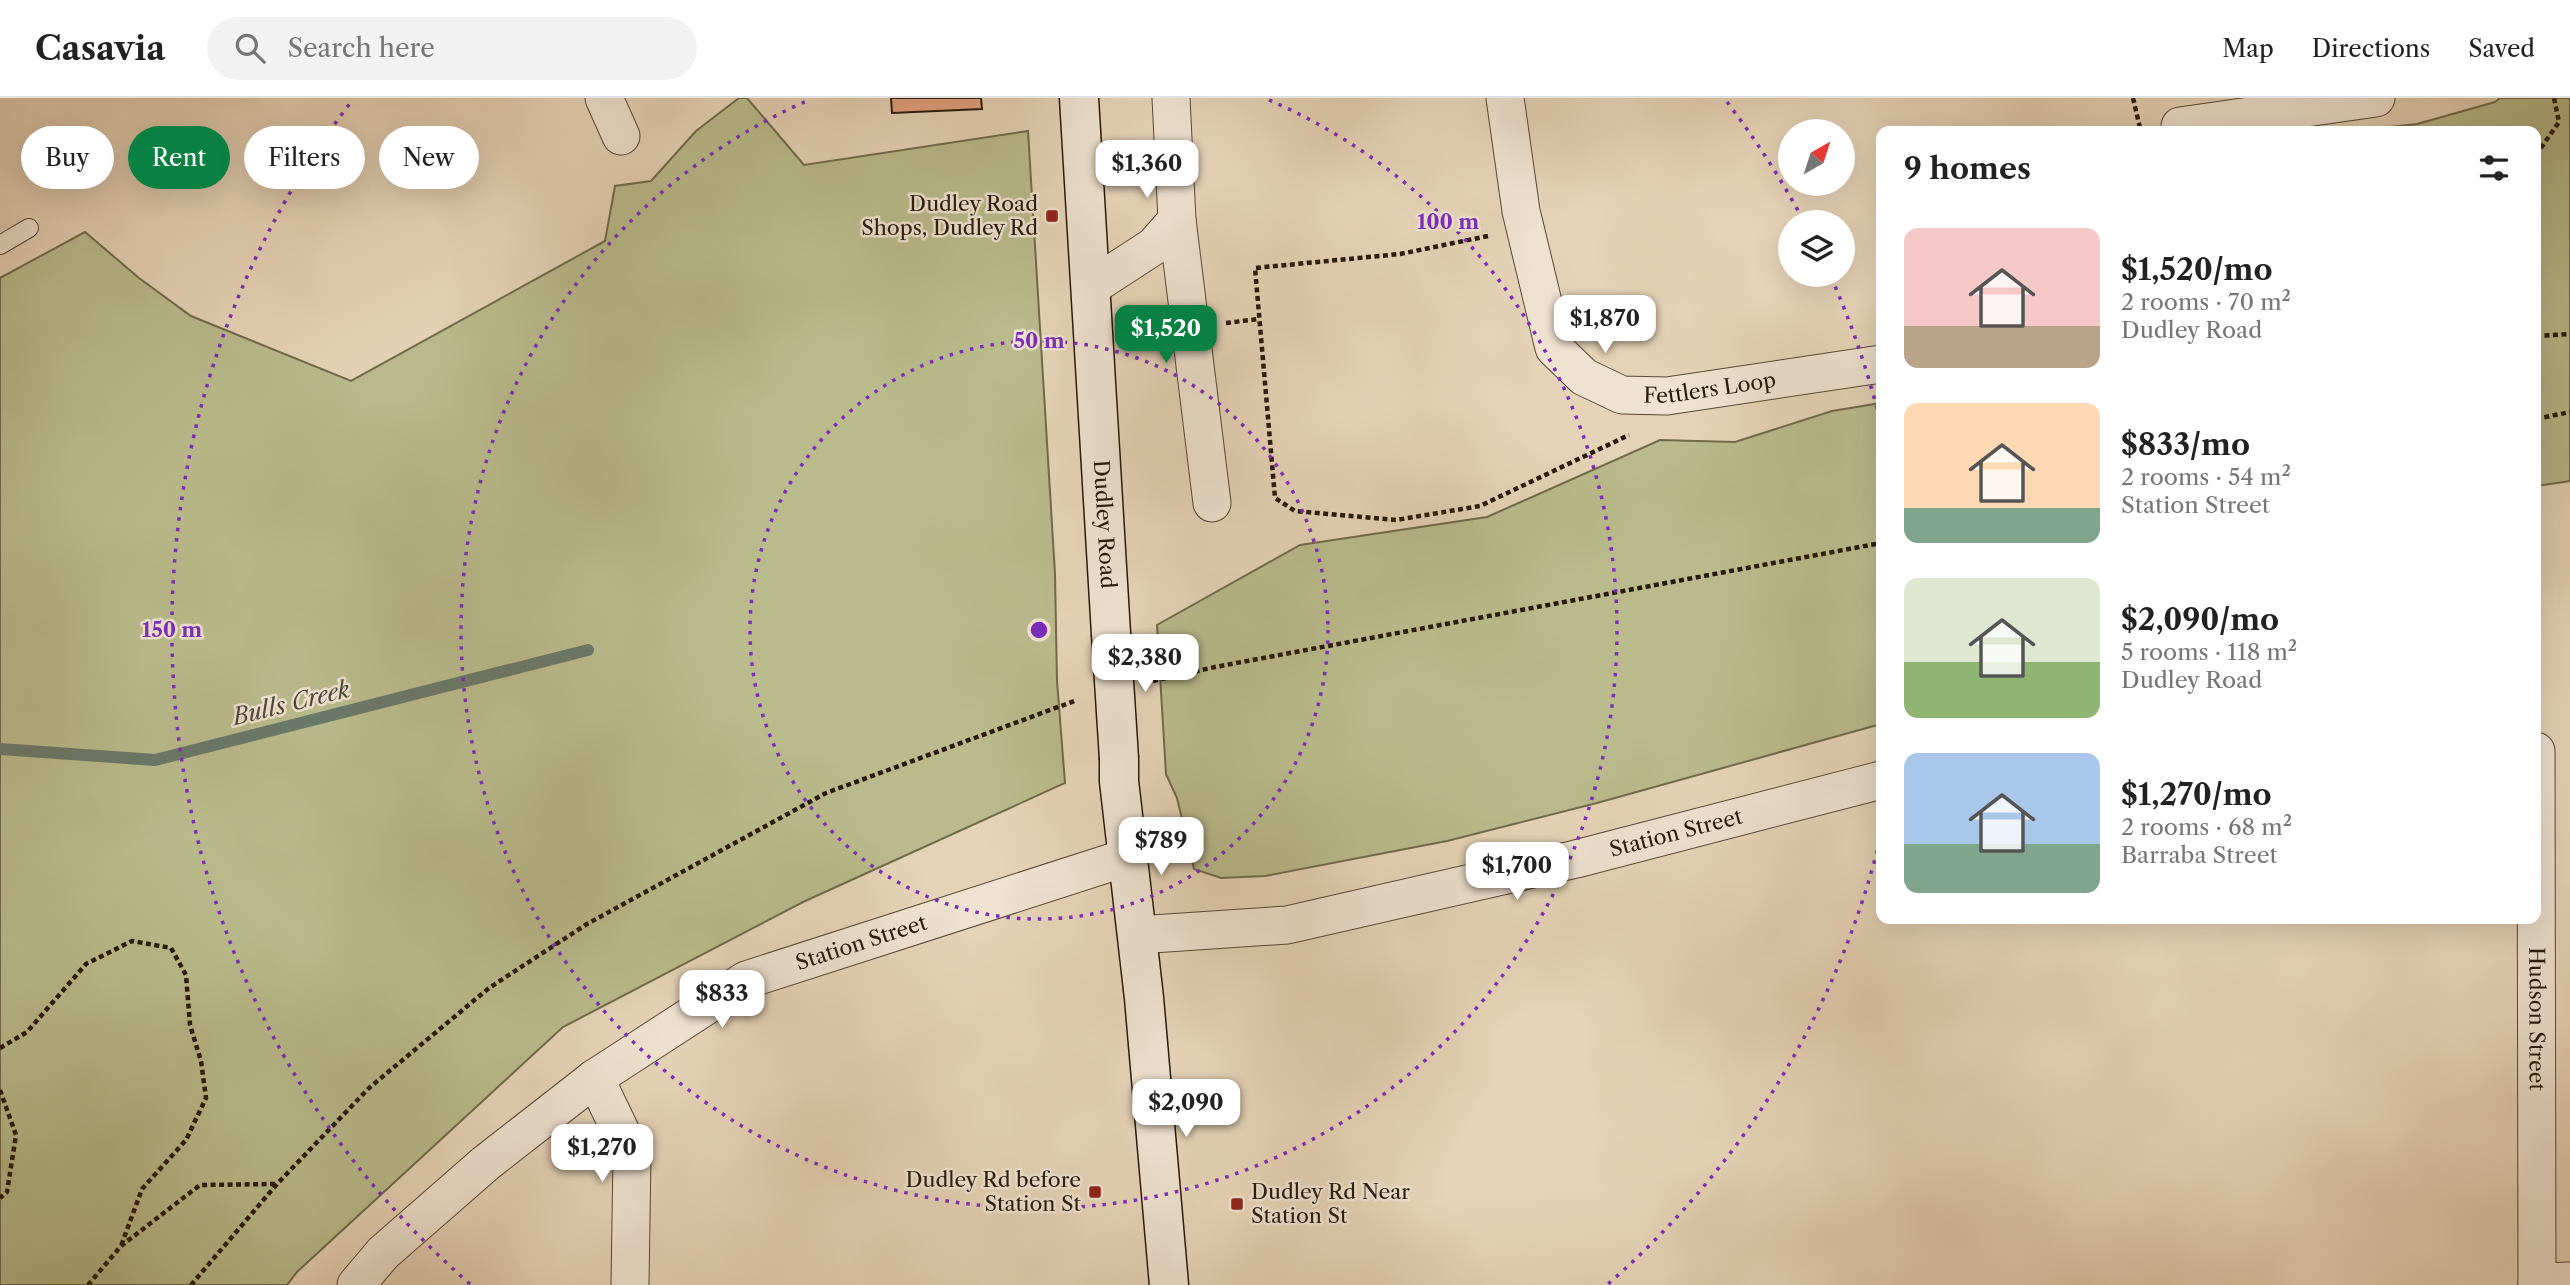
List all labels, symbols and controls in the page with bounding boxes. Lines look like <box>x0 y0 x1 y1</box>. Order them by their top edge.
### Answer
search box <box>207 17 697 80</box>
text: Casavia <box>35 28 165 69</box>
icon: search <box>231 29 269 67</box>
text: Search here <box>287 32 435 64</box>
text: Map <box>2222 34 2274 63</box>
text: Directions <box>2312 34 2430 63</box>
text: Saved <box>2468 34 2535 63</box>
north arrow <box>1778 119 1855 196</box>
map controls <box>1778 119 1855 287</box>
chip: Buy <box>21 126 114 189</box>
chip: Rent <box>128 126 230 189</box>
chip: Filters <box>244 126 365 189</box>
chip: New <box>379 126 479 189</box>
pin: $1,360 <box>1090 140 1204 200</box>
text: $1,360 <box>1112 149 1182 177</box>
icon: filters <box>2475 149 2513 187</box>
text: 9 homes <box>1904 150 2031 187</box>
place label: Dudley Road Shops, Dudley Rd <box>861 191 1038 240</box>
marker: Dudley Road Shops, Dudley Rd <box>1044 208 1060 224</box>
text: 100 m <box>1417 209 1479 234</box>
button: layers <box>1778 210 1855 287</box>
text: $1,520/mo <box>2121 251 2273 288</box>
icon: home <box>1960 256 2044 340</box>
text: 2 rooms · 70 m² <box>2121 288 2291 316</box>
pin: $1,870 <box>1548 296 1662 355</box>
text: $1,870 <box>1570 304 1640 332</box>
pin: $1,520 <box>1109 306 1223 365</box>
text: $1,520 <box>1131 314 1201 342</box>
text: Dudley Road <box>2121 316 2262 344</box>
text: 50 m <box>1013 328 1065 353</box>
street label: Fettlers Loop <box>1643 367 1777 408</box>
text: $833/mo <box>2121 426 2250 463</box>
icon: home <box>1960 431 2044 515</box>
street label: Dudley Road <box>1089 459 1121 590</box>
text: 2 rooms · 54 m² <box>2121 463 2291 491</box>
text: Station Street <box>2121 491 2270 519</box>
text: $2,090/mo <box>2121 601 2279 638</box>
icon: home <box>1960 606 2044 690</box>
text: 150 m <box>142 617 202 642</box>
centre of rings <box>1027 618 1051 642</box>
pin: $2,380 <box>1088 634 1202 694</box>
text: 5 rooms · 118 m² <box>2121 638 2297 666</box>
text: $2,380 <box>1108 643 1182 671</box>
text: Dudley Road <box>2121 666 2262 694</box>
water label: Bulls Creek <box>227 675 353 732</box>
text: $1,270/mo <box>2121 776 2272 813</box>
icon: home <box>1960 781 2044 865</box>
street label: Station Street <box>1607 803 1745 862</box>
text: 2 rooms · 68 m² <box>2121 813 2292 841</box>
pin: $789 <box>1120 818 1202 877</box>
text: $789 <box>1135 826 1187 854</box>
text: Barraba Street <box>2121 841 2278 869</box>
pin: $1,700 <box>1460 842 1574 902</box>
text: $1,700 <box>1482 851 1552 879</box>
street label: Station Street <box>792 909 930 975</box>
street label: Hudson Street <box>2524 947 2550 1091</box>
pin: $833 <box>681 970 763 1030</box>
text: $833 <box>695 979 749 1007</box>
pin: $2,090 <box>1129 1080 1243 1139</box>
text: $2,090 <box>1148 1088 1224 1116</box>
pin: $1,270 <box>545 1124 659 1184</box>
text: $1,270 <box>567 1133 637 1161</box>
place label: Dudley Rd before Station St <box>905 1167 1082 1216</box>
place label: Dudley Rd Near Station St <box>1251 1179 1410 1228</box>
marker: Dudley Rd before Station St <box>1087 1184 1103 1200</box>
marker: Dudley Rd Near Station St <box>1229 1196 1245 1212</box>

